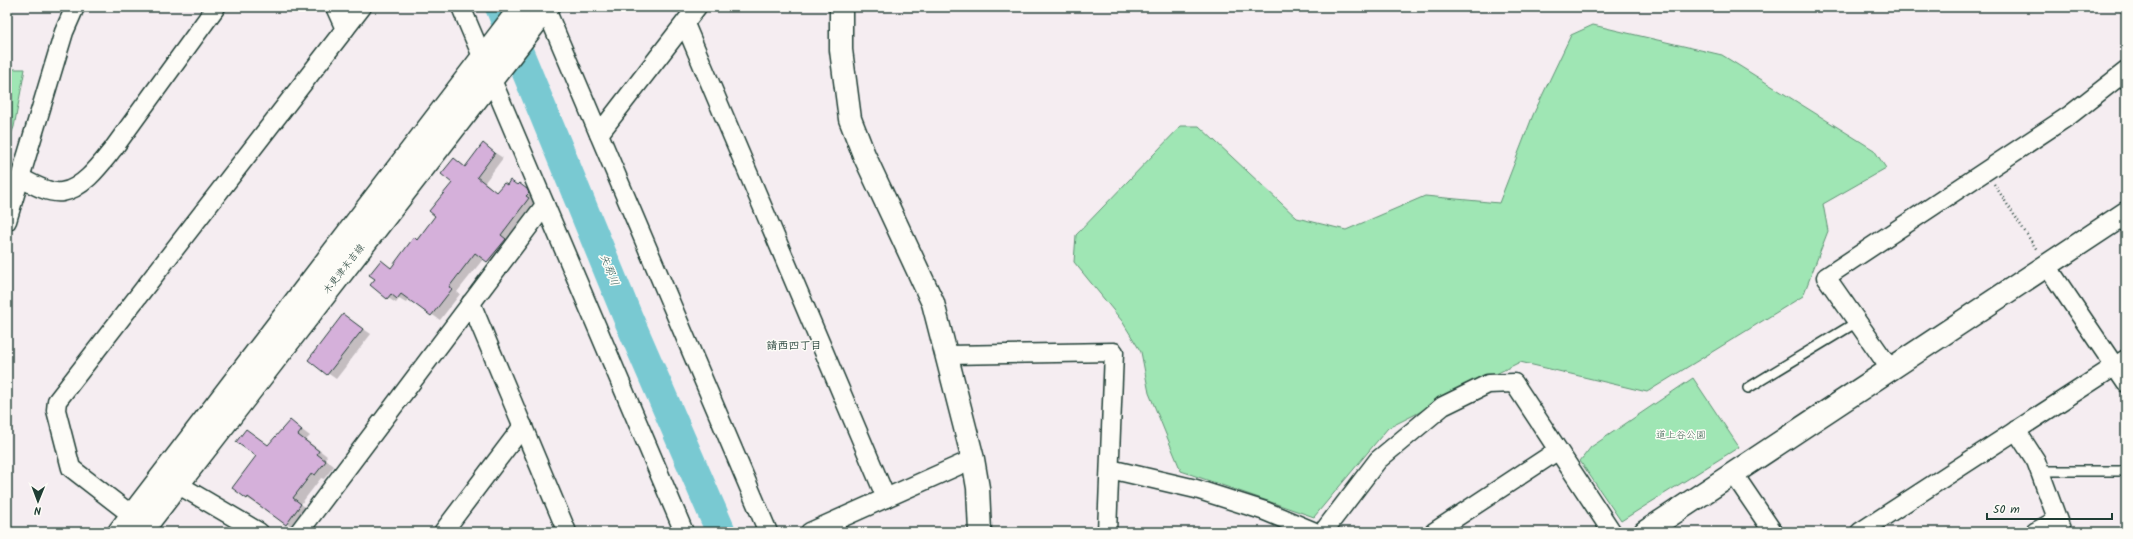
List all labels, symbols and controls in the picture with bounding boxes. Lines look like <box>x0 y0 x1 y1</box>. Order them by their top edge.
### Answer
street label: 木更津末吉線 <box>319 240 369 298</box>
water label: 矢那川 <box>594 251 624 289</box>
district label: 請西四丁目 <box>767 337 822 355</box>
park label: 道上谷公園 <box>1656 427 1706 443</box>
north arrow <box>18 481 58 521</box>
scale bar <box>1987 495 2112 521</box>
text: 50 m <box>1993 500 2020 519</box>
text: N <box>34 501 41 519</box>

